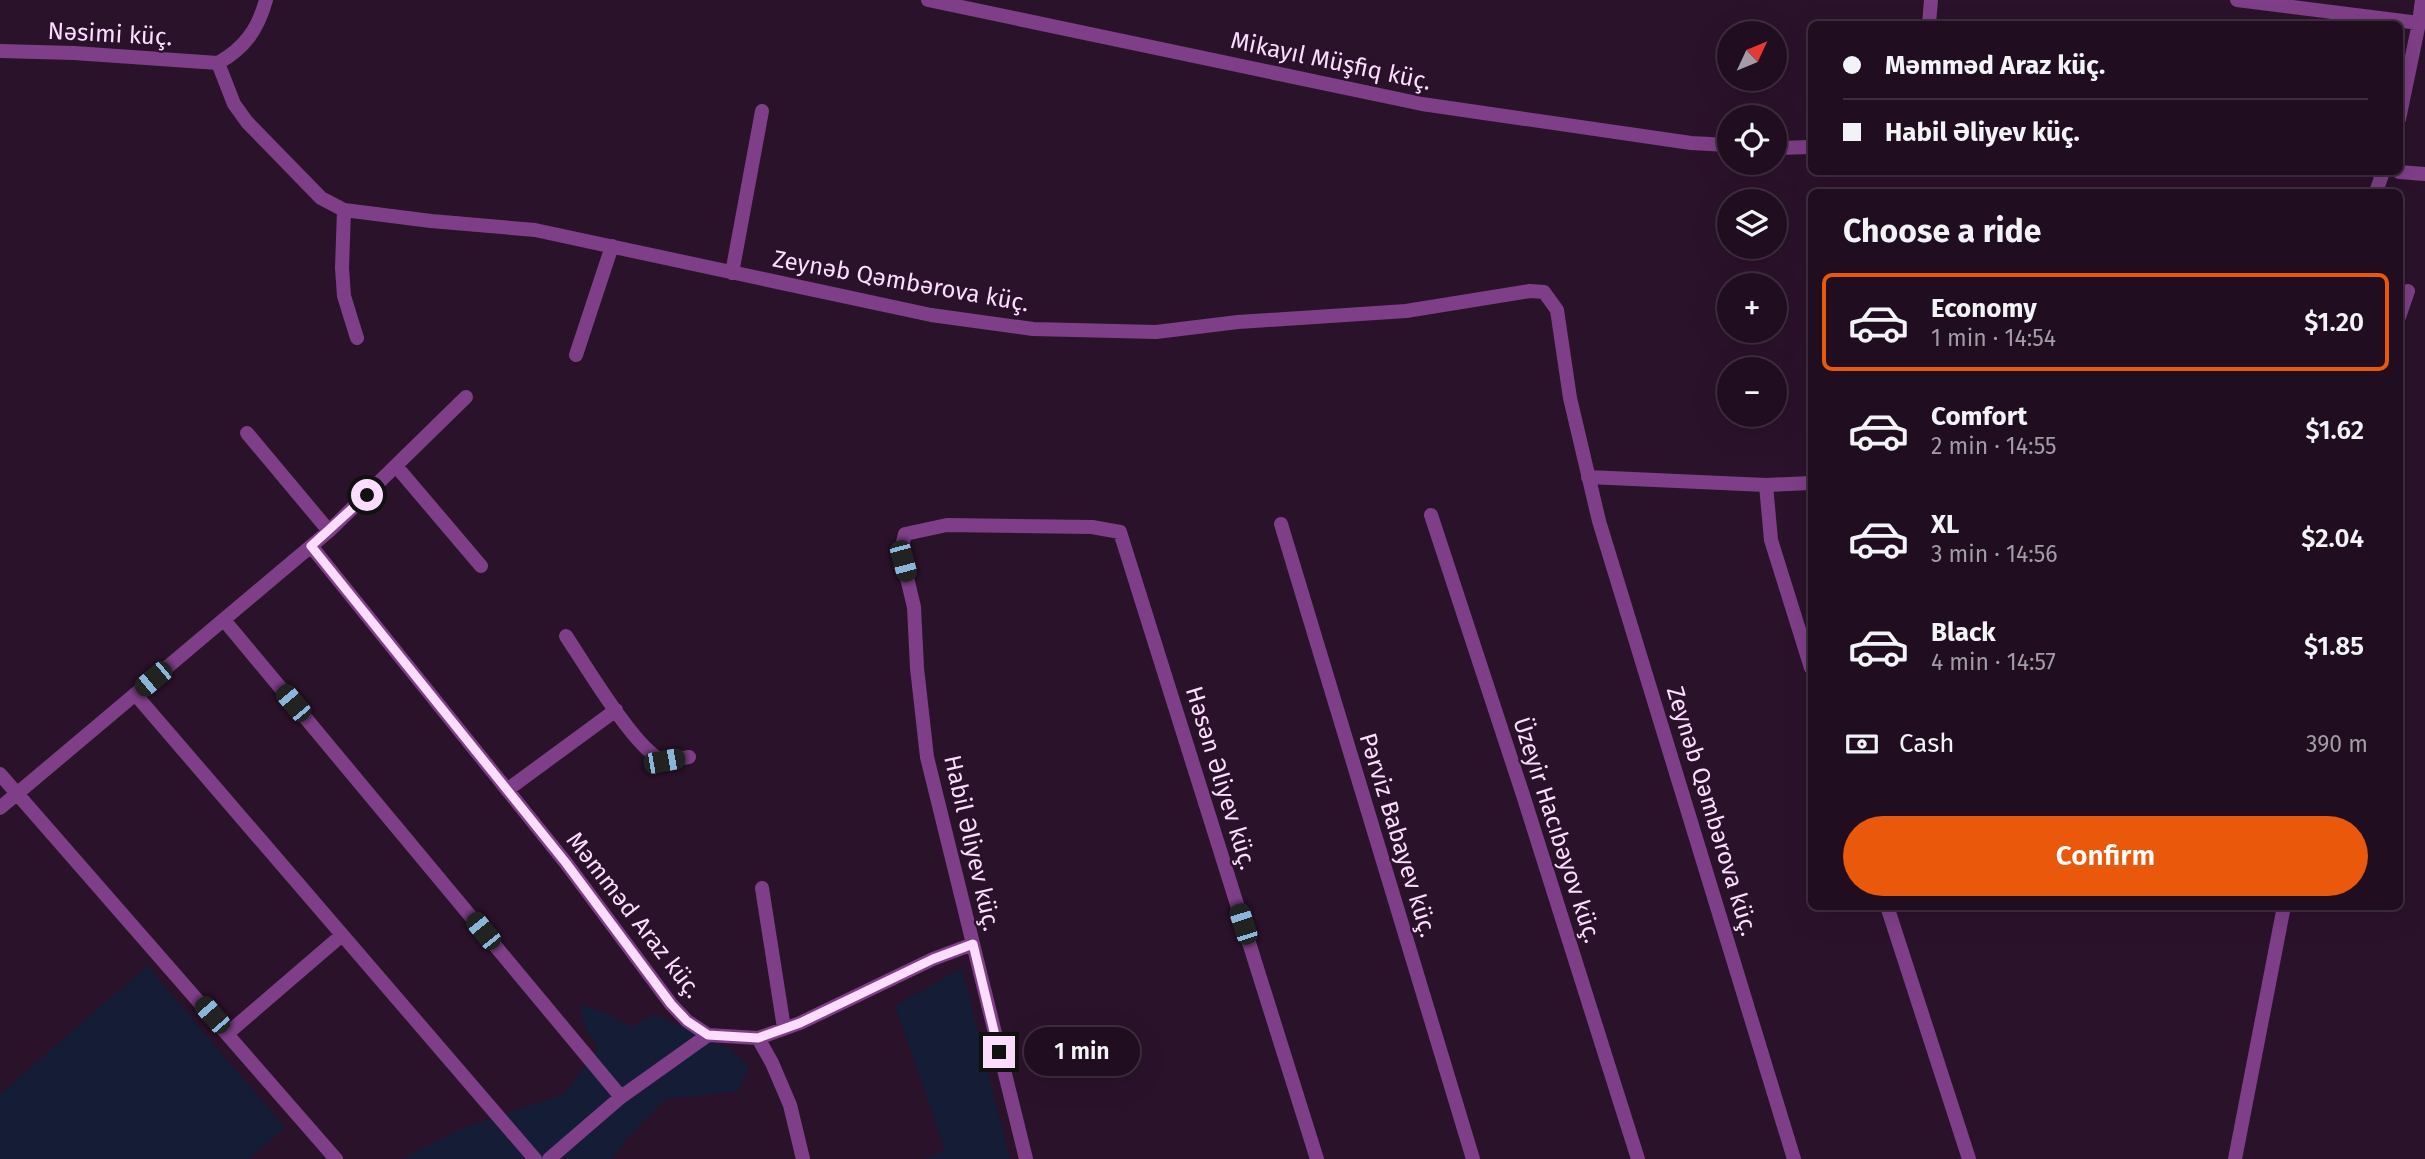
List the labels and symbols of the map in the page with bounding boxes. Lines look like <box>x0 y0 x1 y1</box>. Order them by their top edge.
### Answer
street label: Nəsimi küç. <box>47 17 173 51</box>
north arrow <box>1717 21 1787 91</box>
street label: Mikayıl Müşfiq küç. <box>1228 26 1434 96</box>
street label: Zeynəb Qəmbərova küç. <box>771 245 1031 317</box>
route start <box>351 479 383 511</box>
car <box>888 538 919 584</box>
car <box>131 657 176 701</box>
car <box>272 680 315 726</box>
street label: Həsən Əliyev küç. <box>1180 683 1262 873</box>
street label: Zeynəb Qəmbərova küç. <box>1661 683 1763 939</box>
street label: Üzeyir Hacıbəyov küç. <box>1507 714 1607 946</box>
street label: Pərviz Babayev küç. <box>1354 730 1442 940</box>
car <box>642 747 687 775</box>
street label: Habil Əliyev küç. <box>938 752 1006 934</box>
street label: Məmməd Araz küç. <box>561 826 707 1004</box>
car <box>1227 901 1260 947</box>
car <box>462 908 505 954</box>
car <box>191 992 234 1038</box>
callout: 1 min <box>1024 1028 1139 1076</box>
route end <box>983 1036 1015 1068</box>

